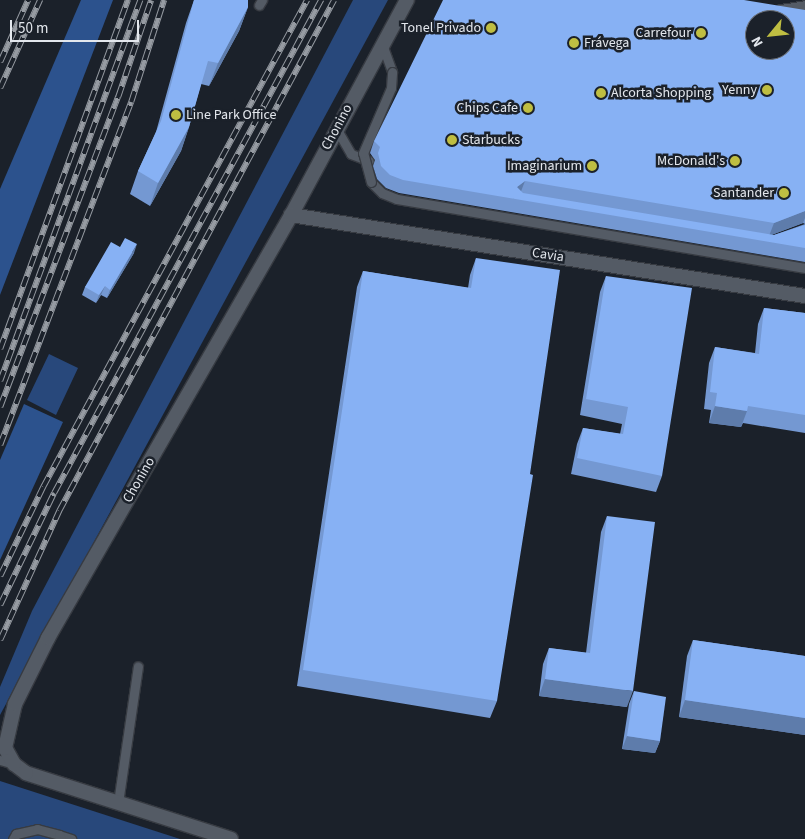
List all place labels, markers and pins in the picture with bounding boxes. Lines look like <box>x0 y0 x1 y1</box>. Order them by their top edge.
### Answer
place label: Tonel Privado <box>401 20 481 36</box>
marker: Tonel Privado <box>485 22 497 34</box>
place label: Carrefour <box>635 25 691 41</box>
marker: Carrefour <box>695 27 707 39</box>
place label: Frávega <box>584 35 629 51</box>
marker: Frávega <box>568 37 580 49</box>
place label: Yenny <box>722 82 757 98</box>
marker: Yenny <box>761 84 773 96</box>
place label: Alcorta Shopping <box>611 85 711 101</box>
marker: Alcorta Shopping <box>595 87 607 99</box>
place label: Chips Cafe <box>457 100 518 116</box>
marker: Chips Cafe <box>522 102 534 114</box>
place label: Line Park Office <box>186 107 276 123</box>
marker: Line Park Office <box>170 109 182 121</box>
place label: Starbucks <box>462 132 520 148</box>
marker: Starbucks <box>446 134 458 146</box>
place label: McDonald's <box>657 153 725 169</box>
marker: McDonald's <box>729 155 741 167</box>
place label: Imaginarium <box>507 158 582 174</box>
marker: Imaginarium <box>586 160 598 172</box>
place label: Santander <box>713 185 774 201</box>
marker: Santander <box>778 187 790 199</box>

